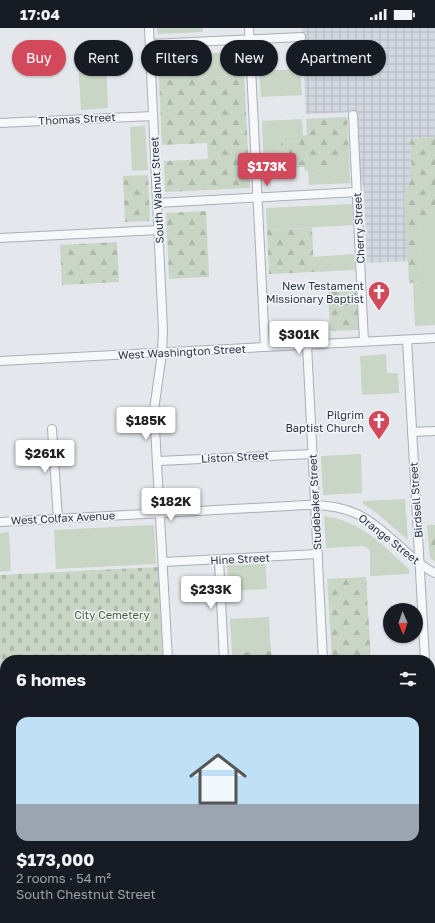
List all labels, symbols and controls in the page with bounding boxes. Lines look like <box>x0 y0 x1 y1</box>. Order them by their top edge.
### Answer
text: 17:04 <box>20 5 60 23</box>
chip: Buy <box>12 40 66 76</box>
chip: Rent <box>74 40 133 76</box>
chip: Filters <box>141 40 212 76</box>
chip: New <box>220 40 278 76</box>
chip: Apartment <box>286 40 386 76</box>
street label: Thomas Street <box>38 110 116 127</box>
street label: South Walnut Street <box>147 136 166 244</box>
pin: $173K <box>239 153 295 187</box>
text: $173K <box>247 158 287 174</box>
street label: Cherry Street <box>350 192 367 264</box>
place label: New Testament Missionary Baptist <box>266 279 364 305</box>
church icon: New Testament Missionary Baptist <box>366 279 392 312</box>
pin: $301K <box>271 321 327 355</box>
text: $301K <box>278 326 320 342</box>
street label: West Washington Street <box>118 342 246 361</box>
pin: $185K <box>118 407 174 441</box>
place label: Pilgrim Baptist Church <box>285 408 364 434</box>
church icon: Pilgrim Baptist Church <box>366 408 392 441</box>
text: $185K <box>125 412 167 428</box>
pin: $261K <box>17 440 73 474</box>
text: $261K <box>24 445 66 461</box>
street label: Liston Street <box>201 448 269 465</box>
street label: Studebaker Street <box>305 454 324 550</box>
street label: Birdsell Street <box>406 462 425 538</box>
pin: $182K <box>143 488 199 522</box>
text: $182K <box>150 493 192 509</box>
street label: West Colfax Avenue <box>10 508 115 527</box>
street label: Orange Street <box>356 511 422 566</box>
street label: Hine Street <box>210 550 270 567</box>
pin: $233K <box>183 576 239 610</box>
text: $233K <box>190 581 232 597</box>
north arrow <box>383 603 423 643</box>
map controls <box>383 603 423 643</box>
park label: City Cemetery <box>74 608 150 621</box>
icon: filters <box>397 668 419 690</box>
text: 6 homes <box>16 669 86 690</box>
icon: home <box>182 743 254 815</box>
text: $173,000 <box>16 849 94 870</box>
text: 2 rooms · 54 m² <box>16 870 111 886</box>
text: South Chestnut Street <box>16 886 156 902</box>

